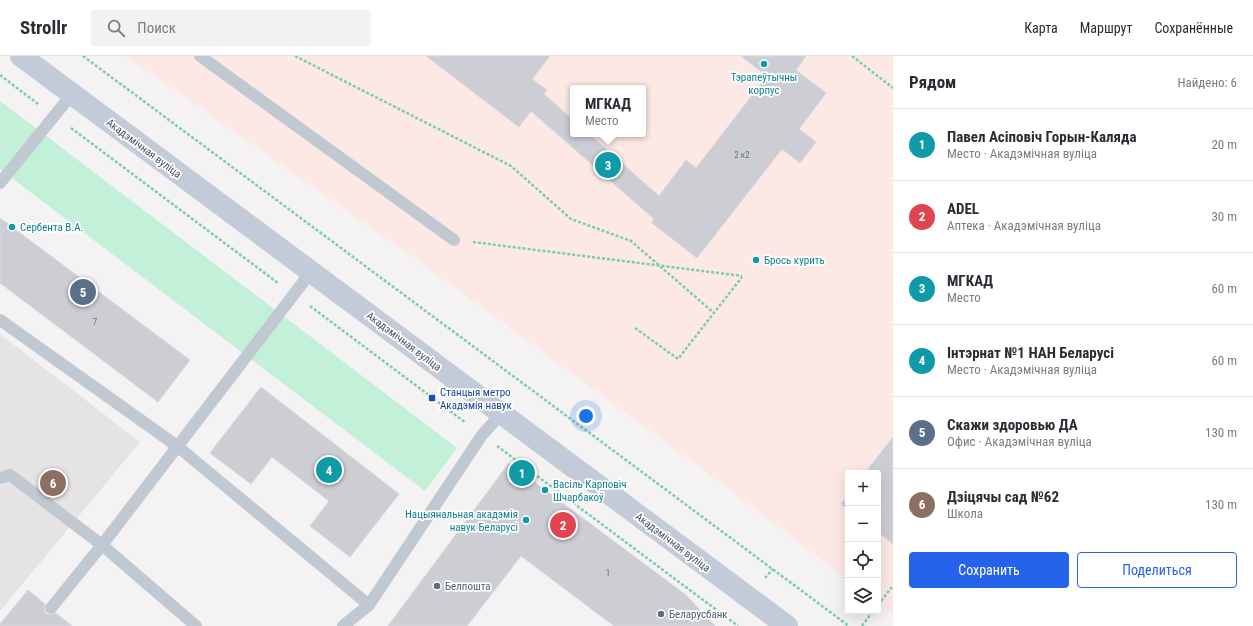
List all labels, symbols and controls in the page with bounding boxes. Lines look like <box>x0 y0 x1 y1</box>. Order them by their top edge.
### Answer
search box <box>91 10 371 46</box>
text: Strollr <box>20 16 67 39</box>
icon: search <box>105 17 127 39</box>
text: Поиск <box>137 19 176 37</box>
text: Карта <box>1024 20 1058 36</box>
text: Маршрут <box>1080 20 1132 36</box>
text: Сохранённые <box>1154 20 1233 36</box>
marker: Тэрапеўтычны корпус <box>759 59 769 69</box>
place label: Тэрапеўтычны корпус <box>731 71 797 97</box>
text: Рядом <box>909 72 956 92</box>
text: Найдено: 6 <box>1177 75 1237 90</box>
popup <box>570 85 646 137</box>
text: МГКАД <box>585 95 631 113</box>
text: Место <box>585 113 619 128</box>
street label: Акадэмічная вуліца <box>104 116 184 181</box>
text: Павел Асіповіч Горын-Каляда <box>947 128 1137 146</box>
text: 1 <box>919 137 925 152</box>
text: 20 m <box>1211 137 1237 152</box>
text: Место · Акадэмічная вуліца <box>947 146 1097 161</box>
pin: 3 <box>595 150 621 180</box>
house number: 2 к2 <box>734 150 750 160</box>
text: ADEL <box>947 200 979 218</box>
text: 2 <box>919 209 925 224</box>
text: 30 m <box>1211 209 1237 224</box>
text: Аптека · Акадэмічная вуліца <box>947 218 1101 233</box>
place label: Сербента В.А. <box>20 221 84 234</box>
marker: Сербента В.А. <box>7 222 17 232</box>
place label: Брось курить <box>764 254 825 267</box>
marker: Брось курить <box>751 255 761 265</box>
text: МГКАД <box>947 272 993 290</box>
pin: 5 <box>70 277 96 307</box>
text: 3 <box>919 281 925 296</box>
text: 60 m <box>1211 281 1237 296</box>
text: Место <box>947 290 981 305</box>
street label: Акадэмічная вуліца <box>364 309 444 374</box>
house number: 7 <box>93 317 98 327</box>
text: Інтэрнат №1 НАН Беларусі <box>947 344 1114 362</box>
text: 4 <box>919 353 925 368</box>
text: 60 m <box>1211 353 1237 368</box>
text: Место · Акадэмічная вуліца <box>947 362 1097 377</box>
place label: Станцыя метро Акадэмія навук <box>440 386 512 412</box>
marker: Станцыя метро Акадэмія навук <box>427 393 437 403</box>
your location <box>576 406 596 426</box>
text: Скажи здоровью ДА <box>947 416 1078 434</box>
text: 5 <box>919 425 925 440</box>
text: 130 m <box>1205 425 1237 440</box>
text: Офис · Акадэмічная вуліца <box>947 434 1092 449</box>
pin: 4 <box>316 455 342 485</box>
pin: 1 <box>509 458 535 488</box>
pin: 6 <box>40 468 66 498</box>
map controls <box>845 470 881 614</box>
button: + <box>845 470 881 506</box>
place label: Васіль Карповіч Шчарбакоў <box>553 478 627 504</box>
marker: Васіль Карповіч Шчарбакоў <box>540 485 550 495</box>
text: Дзіцячы сад №62 <box>947 488 1059 506</box>
text: 6 <box>919 497 925 512</box>
text: 130 m <box>1205 497 1237 512</box>
button: − <box>845 506 881 542</box>
text: Школа <box>947 506 983 521</box>
place label: Нацыянальная акадэмія навук Беларусі <box>405 508 518 534</box>
pin: 2 <box>550 510 576 540</box>
street label: Акадэмічная вуліца <box>633 510 713 575</box>
marker: Нацыянальная акадэмія навук Беларусі <box>521 515 531 525</box>
button: locate <box>845 542 881 578</box>
button: Сохранить <box>909 552 1069 588</box>
button: Поделиться <box>1077 552 1237 588</box>
house number: 1 <box>606 568 610 578</box>
button: layers <box>845 578 881 614</box>
place label: Белпошта <box>445 580 491 593</box>
marker: Белпошта <box>432 581 442 591</box>
place label: Беларусбанк <box>669 608 728 621</box>
marker: Беларусбанк <box>656 609 666 619</box>

